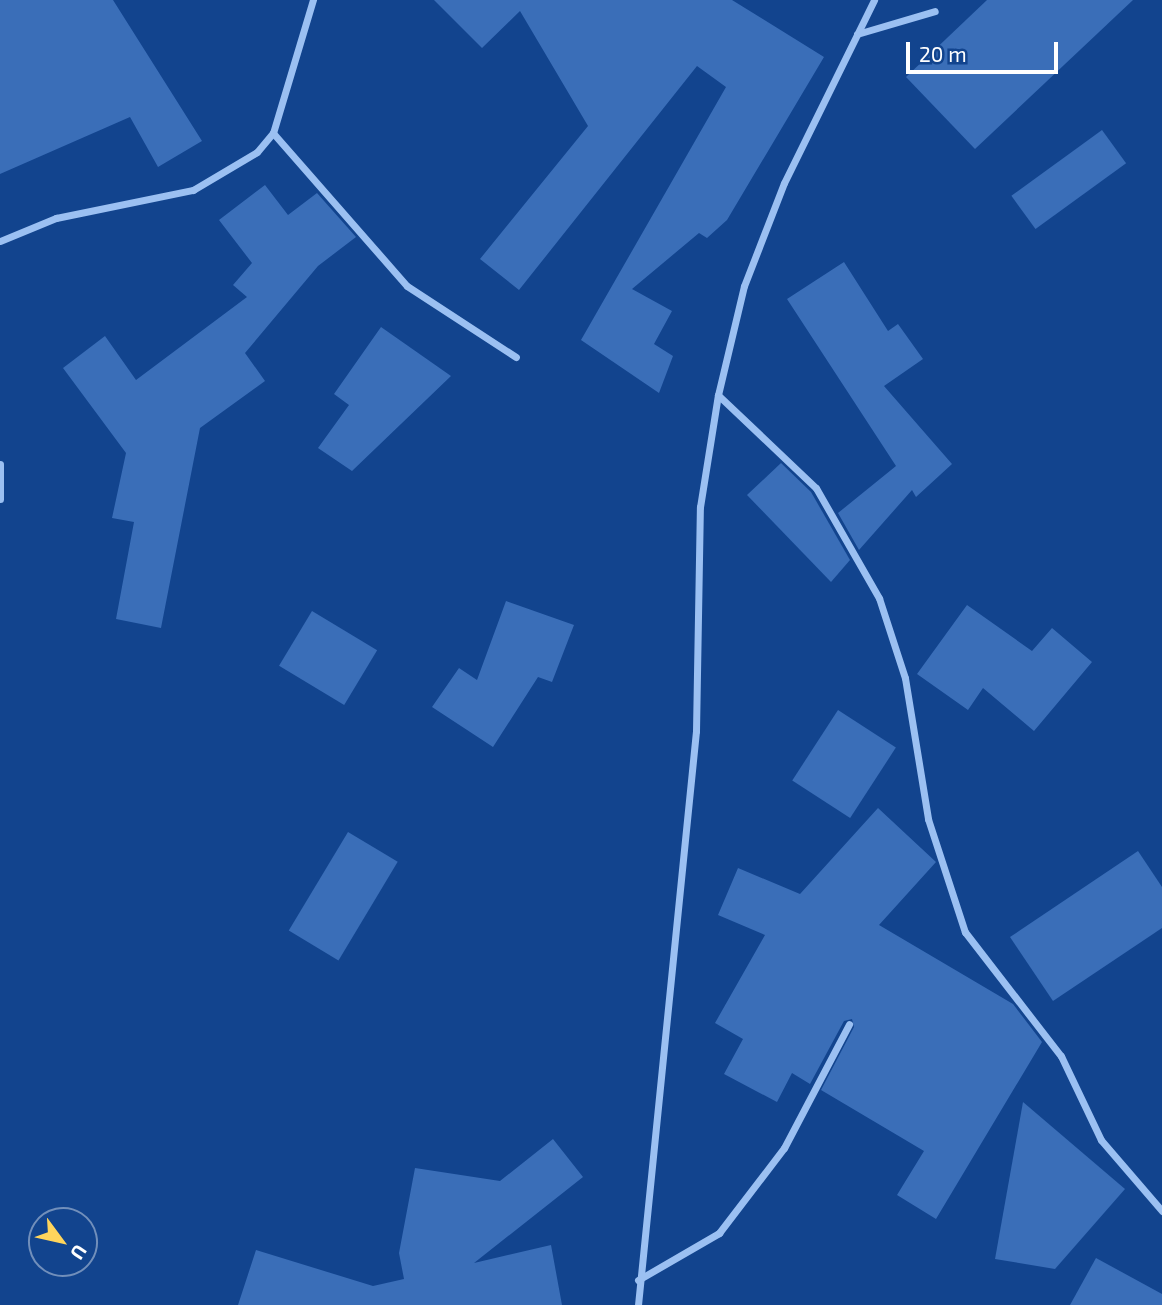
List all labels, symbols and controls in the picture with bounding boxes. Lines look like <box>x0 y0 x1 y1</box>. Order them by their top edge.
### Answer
scale bar <box>910 28 1062 72</box>
text: 20 m <box>919 41 967 66</box>
north arrow <box>28 1207 98 1277</box>
text: U <box>66 1241 93 1264</box>

